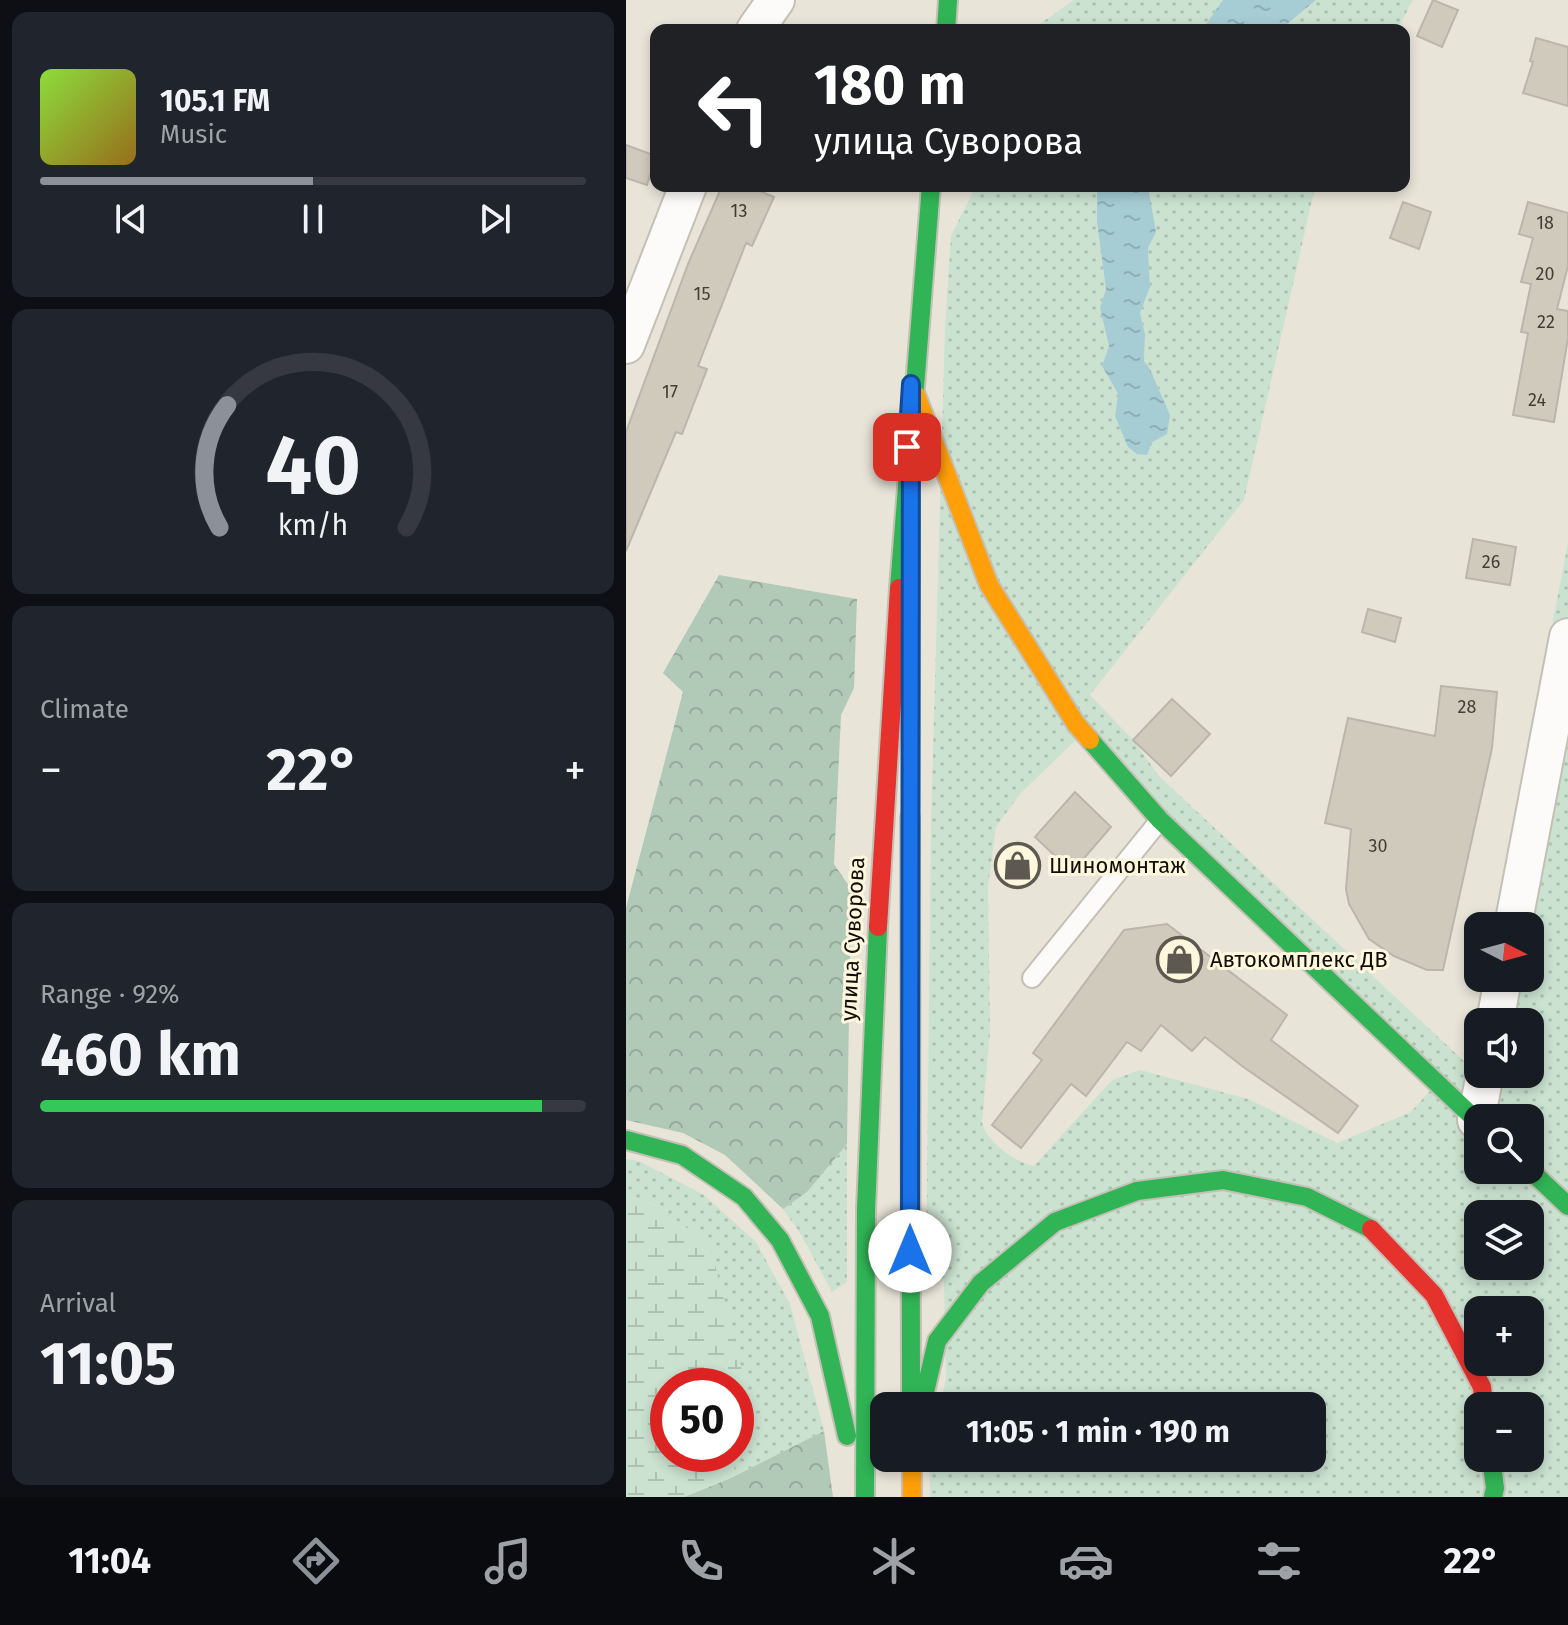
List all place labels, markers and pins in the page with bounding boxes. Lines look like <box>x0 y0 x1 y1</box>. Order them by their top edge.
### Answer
pin <box>873 413 941 481</box>
shop icon: Шиномонтаж <box>994 841 1042 889</box>
place label: Шиномонтаж <box>1049 852 1186 879</box>
shop icon: Автокомплекс ДВ <box>1155 935 1203 983</box>
place label: Автокомплекс ДВ <box>1210 946 1388 973</box>

